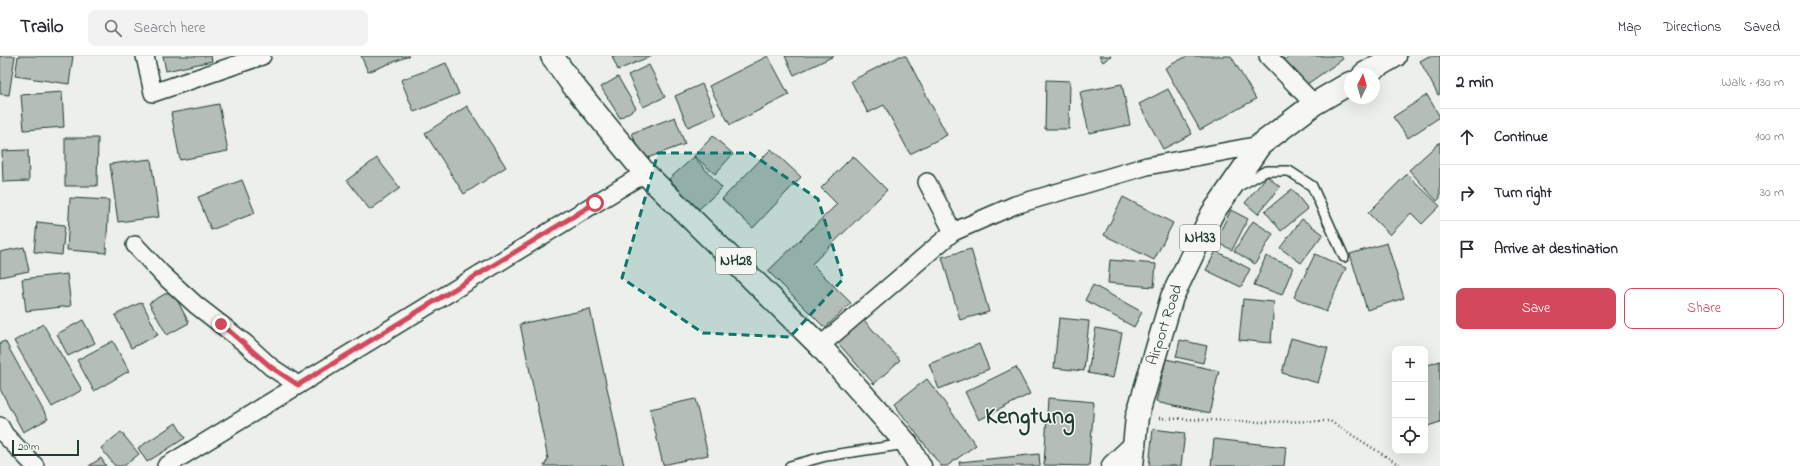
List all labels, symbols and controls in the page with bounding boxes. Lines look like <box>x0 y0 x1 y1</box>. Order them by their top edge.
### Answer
search box <box>88 10 368 46</box>
text: Trailo <box>20 14 64 41</box>
icon: search <box>102 17 124 39</box>
text: Search here <box>134 17 205 39</box>
text: Map <box>1618 17 1641 38</box>
text: Directions <box>1663 17 1721 38</box>
text: Saved <box>1743 17 1780 38</box>
north arrow <box>1344 68 1380 104</box>
text: 2 min <box>1456 70 1493 95</box>
text: Walk · 130 m <box>1721 73 1784 92</box>
icon: ahead <box>1456 126 1478 148</box>
text: Continue <box>1494 126 1548 148</box>
text: 100 m <box>1755 127 1784 146</box>
icon: right <box>1456 182 1478 204</box>
text: Turn right <box>1494 182 1552 204</box>
text: 30 m <box>1760 183 1784 202</box>
route start <box>586 194 604 212</box>
road number: NH33 <box>1180 225 1220 251</box>
icon: arrive <box>1456 238 1478 260</box>
text: Arrive at destination <box>1494 238 1618 260</box>
road number: NH28 <box>716 248 756 274</box>
street label: Airport Road <box>1141 281 1189 369</box>
button: Save <box>1456 288 1616 329</box>
button: Share <box>1624 288 1784 329</box>
route end <box>212 315 230 333</box>
map controls <box>1392 346 1428 454</box>
button: + <box>1392 346 1428 382</box>
button: − <box>1392 382 1428 418</box>
district label: Kengtung <box>985 400 1075 436</box>
button: locate <box>1392 418 1428 454</box>
scale bar <box>12 438 79 457</box>
text: 20 m <box>18 439 40 455</box>

